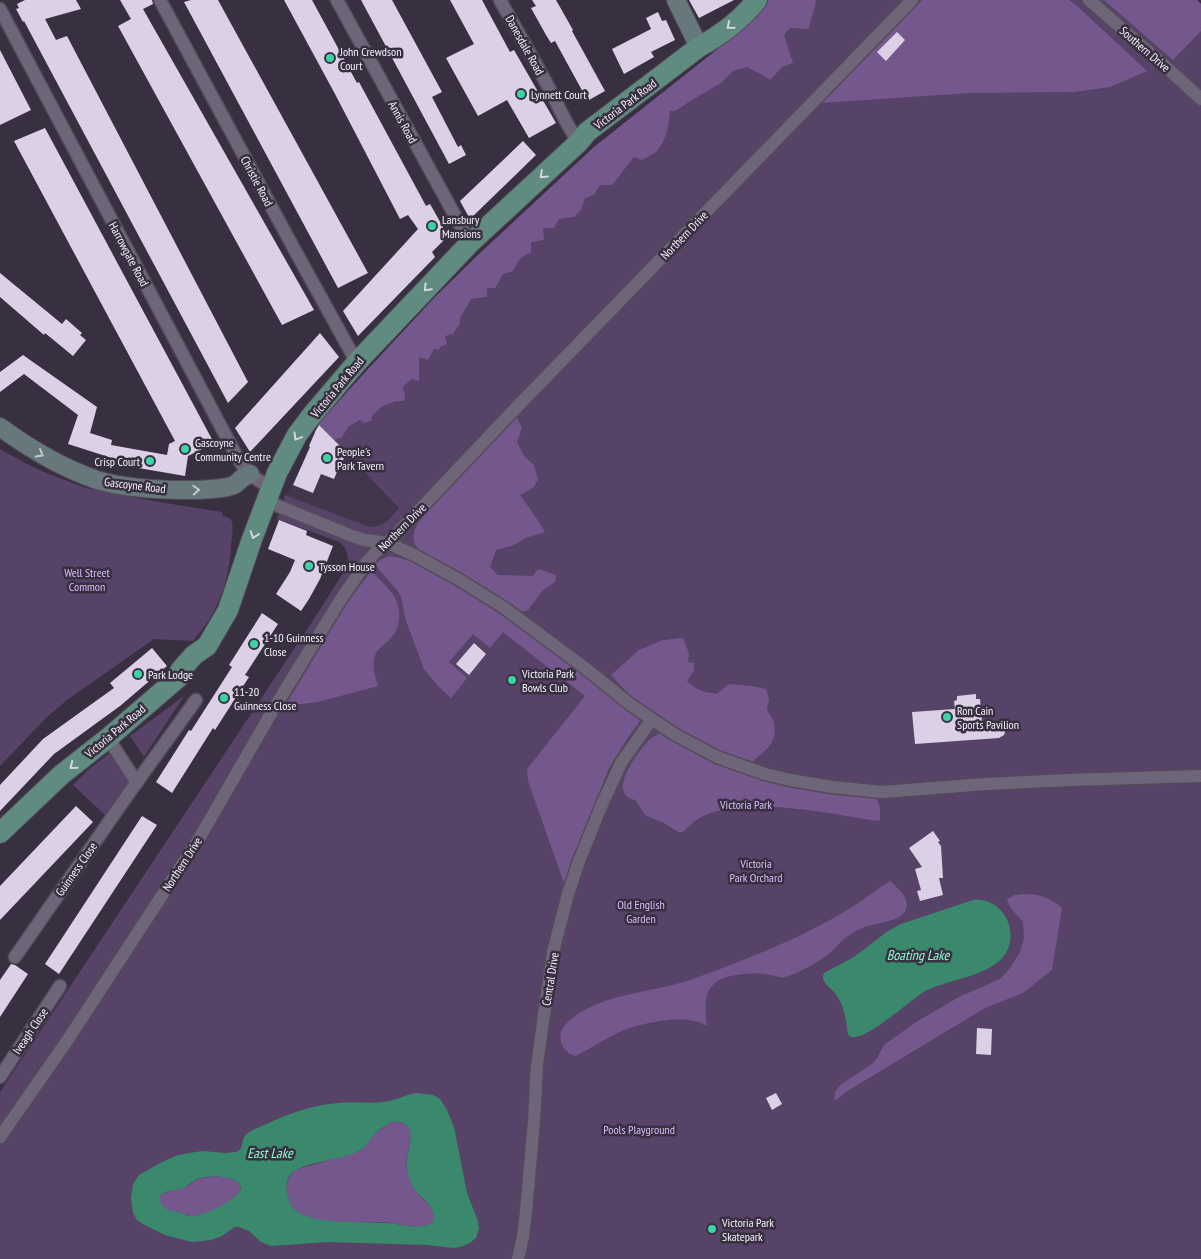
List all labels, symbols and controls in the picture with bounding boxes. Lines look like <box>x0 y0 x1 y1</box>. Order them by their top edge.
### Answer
street label: Danesdale Road <box>502 12 548 78</box>
one-way arrow <box>727 21 736 30</box>
street label: Southern Drive <box>1117 23 1173 75</box>
place label: John Crewdson Court <box>339 44 401 73</box>
marker: John Crewdson Court <box>324 52 336 64</box>
street label: Victoria Park Road <box>590 76 659 133</box>
place label: Lynnett Court <box>531 87 587 102</box>
marker: Lynnett Court <box>515 88 527 100</box>
street label: Annis Road <box>385 98 421 146</box>
street label: Christie Road <box>238 153 276 209</box>
one-way arrow <box>540 169 549 178</box>
street label: Northern Drive <box>657 208 711 262</box>
place label: Lansbury Mansions <box>442 212 481 241</box>
street label: Harrowgate Road <box>106 219 152 289</box>
marker: Lansbury Mansions <box>426 220 438 232</box>
one-way arrow <box>424 283 433 292</box>
street label: Victoria Park Road <box>307 354 367 421</box>
one-way arrow <box>293 432 303 441</box>
place label: Gascoyne Community Centre <box>195 435 271 464</box>
marker: Gascoyne Community Centre <box>179 443 191 455</box>
place label: People's Park Tavern <box>337 444 384 473</box>
one-way arrow <box>35 448 44 458</box>
marker: People's Park Tavern <box>321 452 333 464</box>
place label: Crisp Court <box>95 454 141 469</box>
marker: Crisp Court <box>144 455 156 467</box>
street label: Gascoyne Road <box>103 474 167 496</box>
one-way arrow <box>193 484 201 495</box>
street label: Northern Drive <box>375 500 429 554</box>
one-way arrow <box>250 531 260 539</box>
place label: Tysson House <box>319 559 375 574</box>
marker: Tysson House <box>303 560 315 572</box>
park label: Well Street Common <box>64 565 110 594</box>
place label: 1-10 Guinness Close <box>264 630 324 659</box>
marker: 1-10 Guinness Close <box>248 638 260 650</box>
place label: Victoria Park Bowls Club <box>521 666 574 695</box>
place label: Park Lodge <box>148 667 193 682</box>
marker: Park Lodge <box>132 668 144 680</box>
marker: Victoria Park Bowls Club <box>506 674 518 686</box>
place label: 11-20 Guinness Close <box>234 684 296 713</box>
marker: 11-20 Guinness Close <box>218 692 230 704</box>
street label: Victoria Park Road <box>81 701 148 761</box>
place label: Ron Cain Sports Pavilion <box>957 703 1019 732</box>
marker: Ron Cain Sports Pavilion <box>941 711 953 723</box>
one-way arrow <box>69 760 78 769</box>
park label: Victoria Park <box>719 797 772 812</box>
street label: Northern Drive <box>159 834 205 894</box>
street label: Guinness Close <box>52 839 100 899</box>
park label: Victoria Park Orchard <box>730 856 782 885</box>
park label: Old English Garden <box>617 897 665 926</box>
water label: Boating Lake <box>887 946 951 964</box>
street label: Central Drive <box>538 951 562 1007</box>
street label: Iveagh Close <box>9 1005 51 1057</box>
park label: Pools Playground <box>603 1122 675 1137</box>
water label: East Lake <box>247 1144 294 1162</box>
place label: Victoria Park Skatepark <box>721 1215 774 1244</box>
marker: Victoria Park Skatepark <box>706 1223 718 1235</box>

